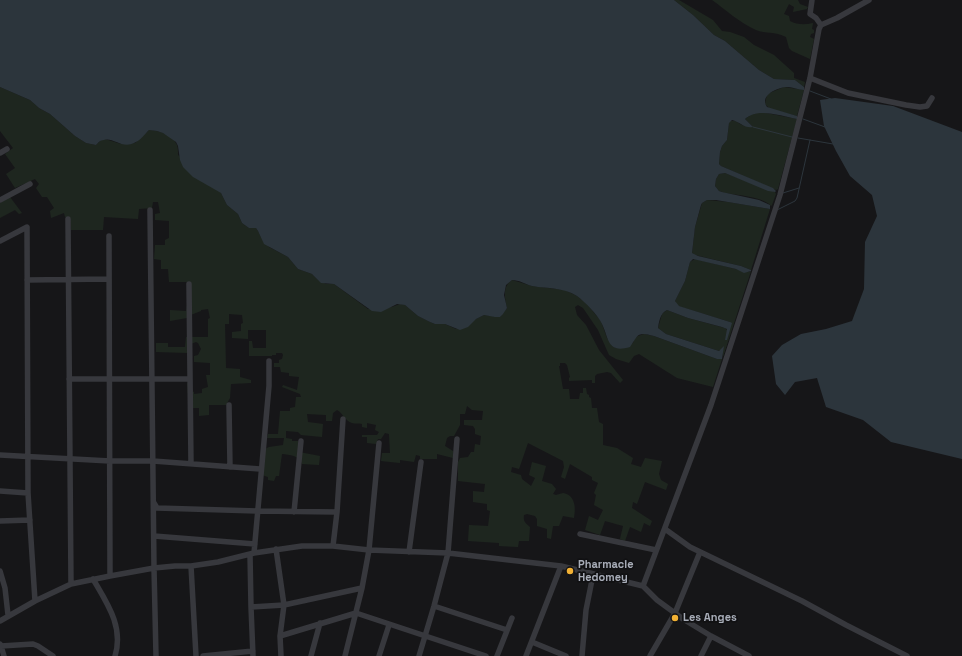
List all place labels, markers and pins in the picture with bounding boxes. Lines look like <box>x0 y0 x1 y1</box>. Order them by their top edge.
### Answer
place label: Pharmacie Hedomey <box>578 558 633 584</box>
marker: Pharmacie Hedomey <box>565 566 575 576</box>
place label: Les Anges <box>683 611 737 625</box>
marker: Les Anges <box>670 613 680 623</box>

